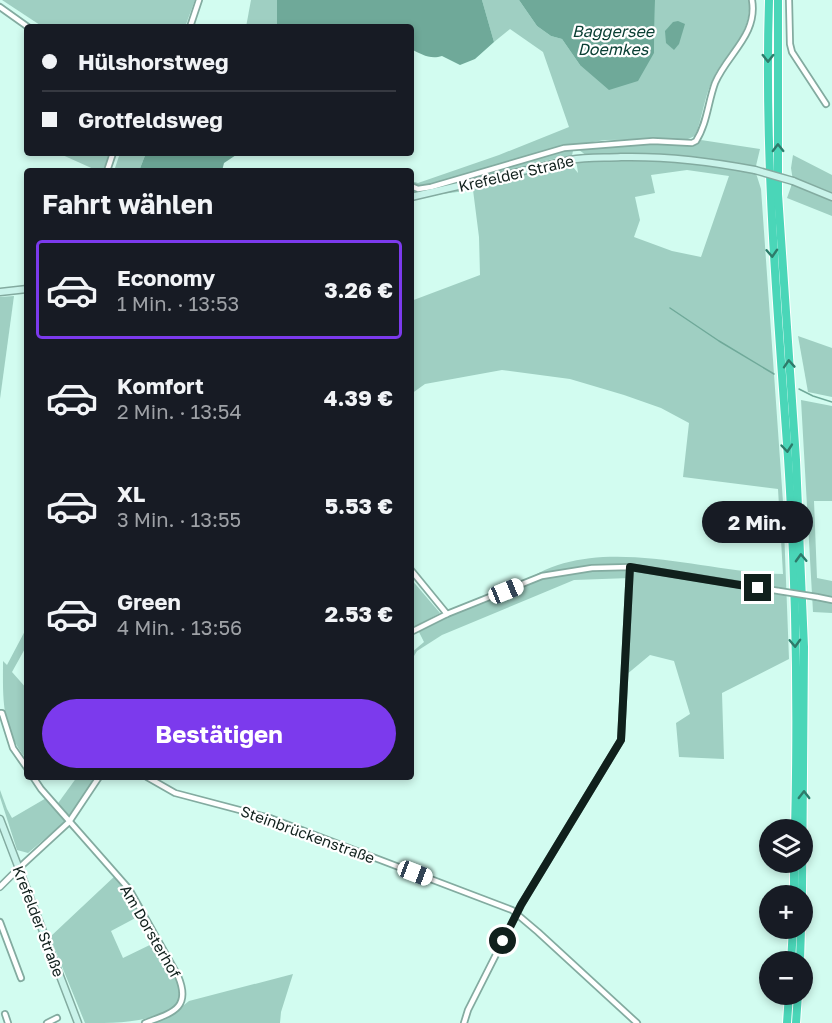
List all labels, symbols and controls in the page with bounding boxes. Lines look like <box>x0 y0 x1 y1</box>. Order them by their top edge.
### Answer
water label: Baggersee Doemkes <box>572 21 656 59</box>
text: Hülshorstweg <box>78 48 228 75</box>
one-way arrow <box>762 54 774 63</box>
text: Grotfeldsweg <box>78 106 223 133</box>
one-way arrow <box>771 143 784 152</box>
street label: Krefelder Straße <box>457 151 576 195</box>
text: Fahrt wählen <box>42 188 213 220</box>
one-way arrow <box>766 249 779 258</box>
icon: car <box>45 263 99 317</box>
text: Economy <box>117 264 215 291</box>
text: 3.26 € <box>324 276 393 303</box>
text: 1 Min. · 13:53 <box>117 291 239 315</box>
one-way arrow <box>783 359 796 368</box>
icon: car <box>45 371 99 425</box>
text: Komfort <box>117 372 204 399</box>
text: 4.39 € <box>324 384 393 411</box>
text: 2 Min. · 13:54 <box>117 399 242 423</box>
one-way arrow <box>780 443 793 452</box>
icon: car <box>45 479 99 533</box>
text: XL <box>117 480 145 507</box>
text: 5.53 € <box>325 492 393 519</box>
callout: 2 Min. <box>702 501 813 543</box>
text: 3 Min. · 13:55 <box>117 507 241 531</box>
text: 2 Min. <box>728 510 787 534</box>
one-way arrow <box>795 554 808 563</box>
route end <box>744 574 771 601</box>
car <box>486 576 526 606</box>
icon: car <box>45 587 99 641</box>
text: Green <box>117 588 181 615</box>
text: 2.53 € <box>325 600 393 627</box>
text: 4 Min. · 13:56 <box>117 615 242 639</box>
one-way arrow <box>789 638 801 647</box>
button: Bestätigen <box>42 699 396 768</box>
one-way arrow <box>798 791 811 800</box>
street label: Steinbrückenstraße <box>239 801 378 867</box>
map controls <box>759 819 813 1005</box>
button: layers <box>759 819 813 873</box>
car <box>395 858 435 888</box>
street label: Krefelder Straße <box>10 863 69 979</box>
street label: Am Dorsterhof <box>117 881 185 981</box>
button: + <box>759 885 813 939</box>
route start <box>489 927 516 954</box>
button: − <box>759 951 813 1005</box>

